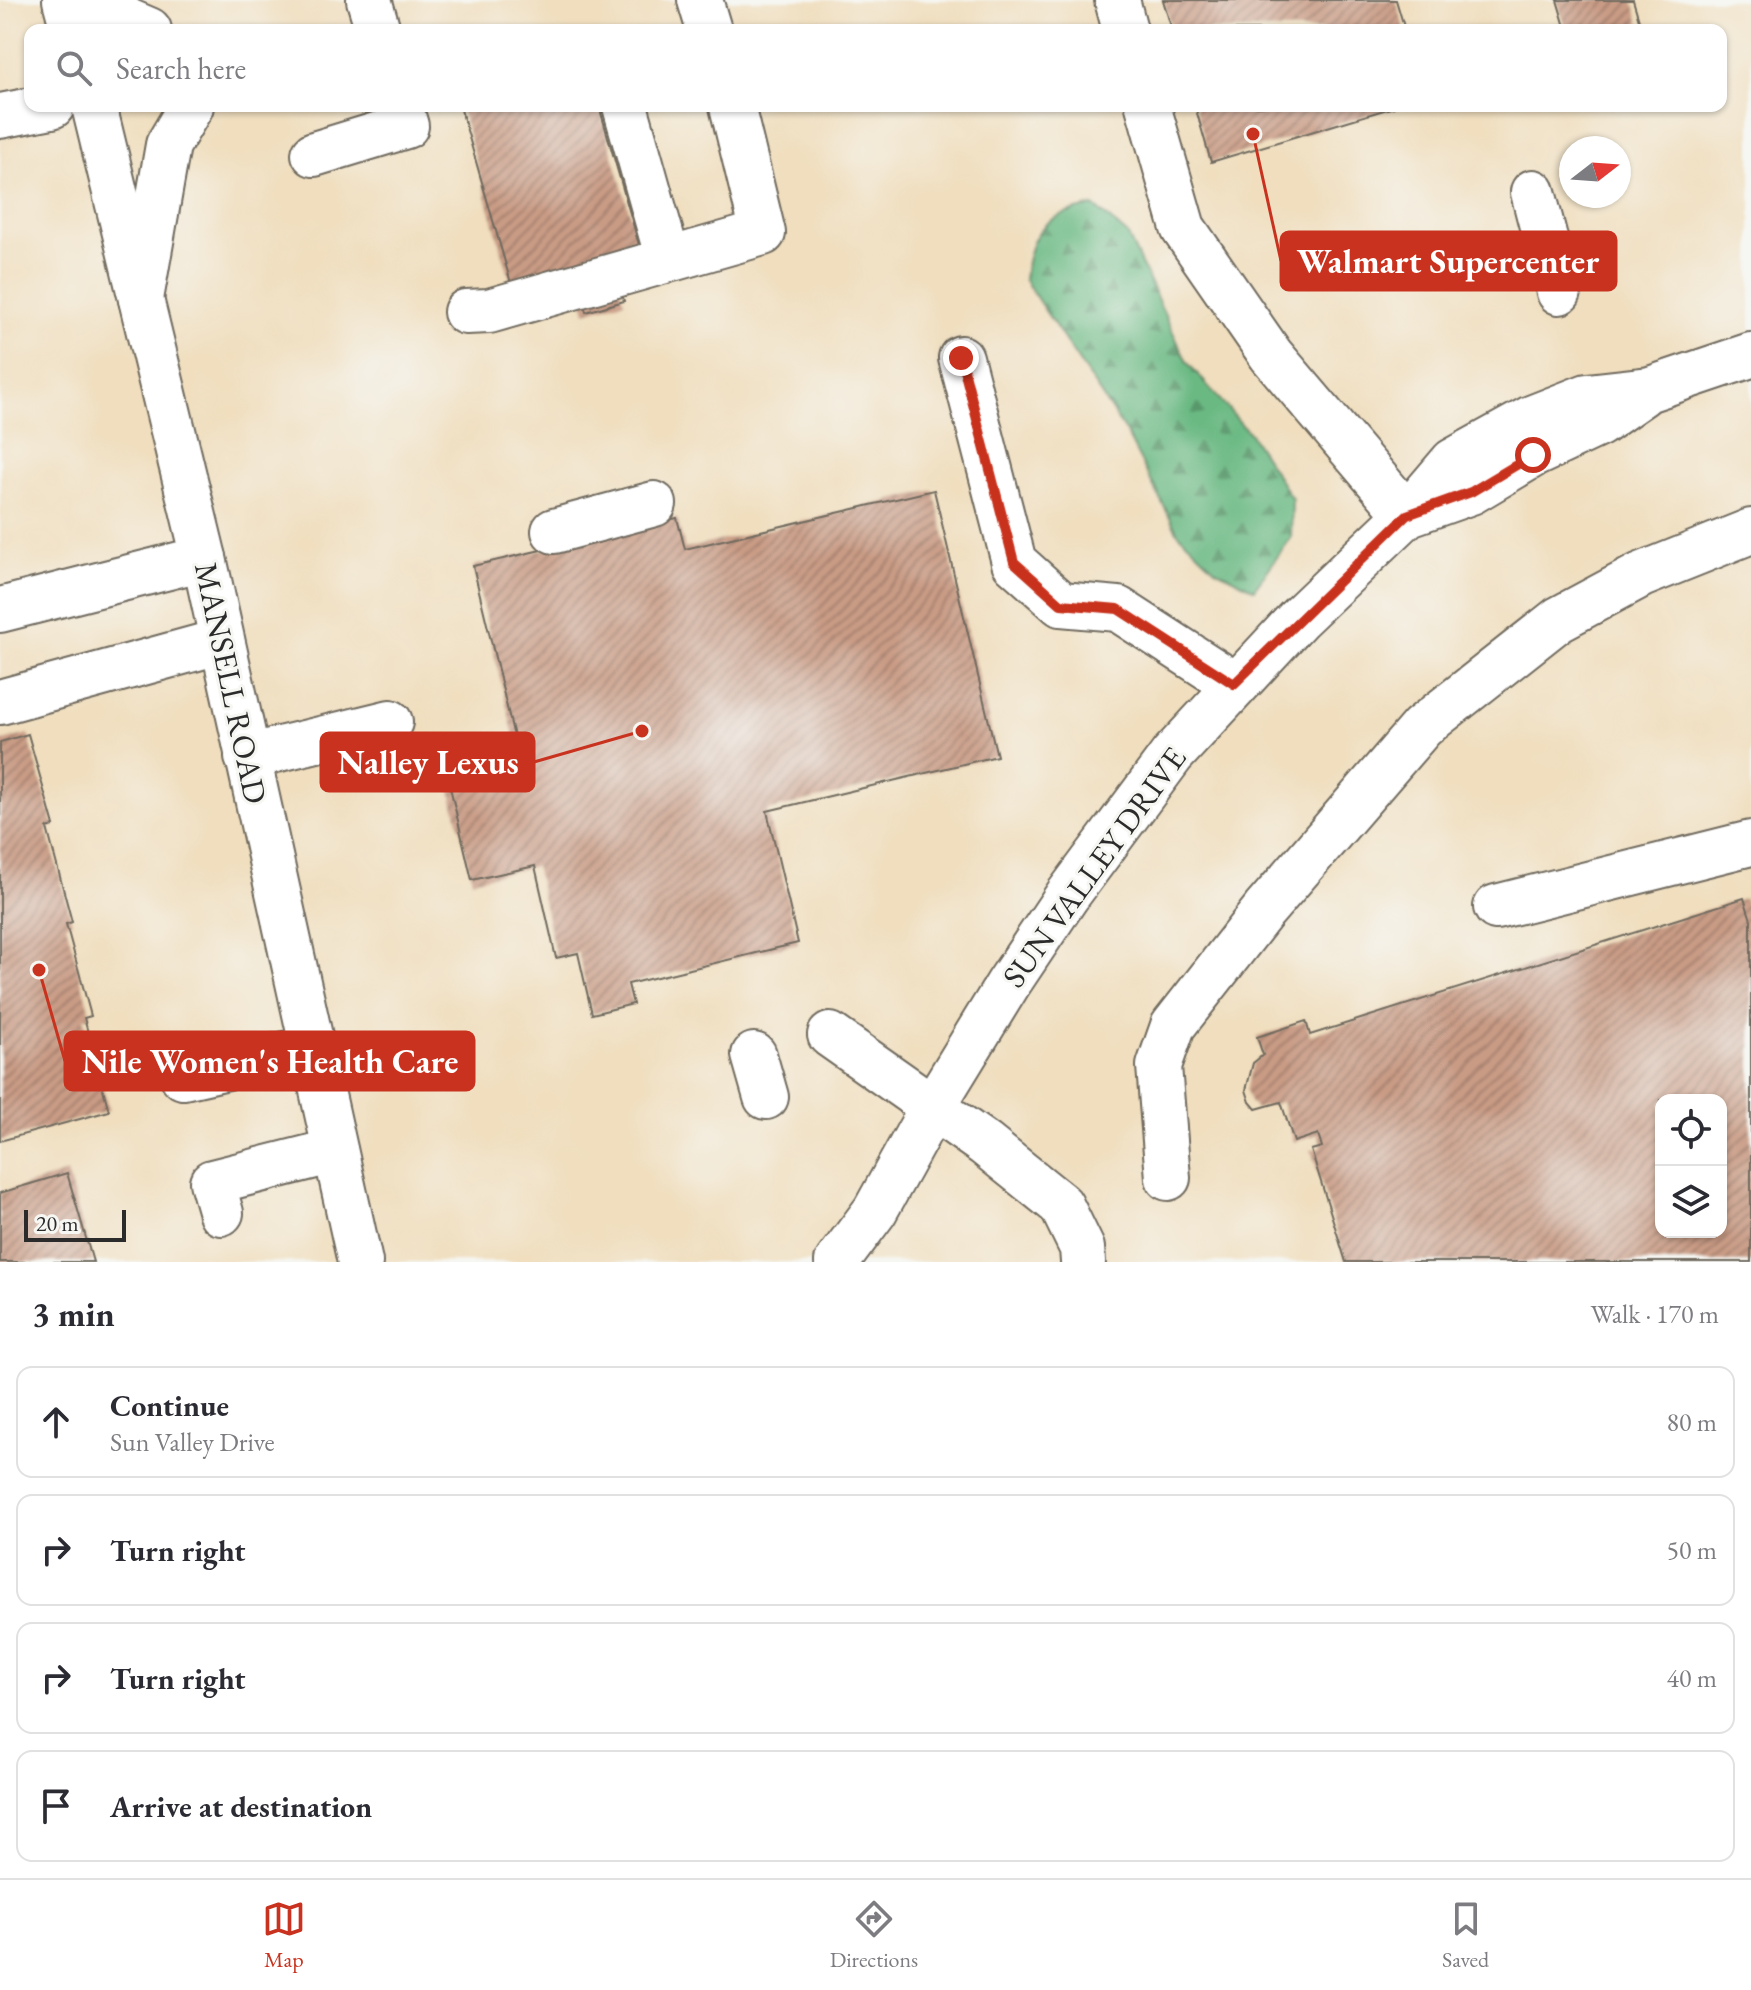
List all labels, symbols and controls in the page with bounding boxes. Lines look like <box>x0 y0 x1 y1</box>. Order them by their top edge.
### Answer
search box <box>24 24 1727 112</box>
icon: search <box>52 46 96 90</box>
text: Search here <box>116 49 246 88</box>
north arrow <box>1559 136 1631 208</box>
callout: Walmart Supercenter <box>1281 232 1616 290</box>
text: Walmart Supercenter <box>1297 239 1599 283</box>
route end <box>943 340 979 376</box>
route start <box>1515 437 1551 473</box>
street label: MANSELL ROAD <box>185 559 277 807</box>
callout: Nalley Lexus <box>321 733 534 791</box>
street label: SUN VALLEY DRIVE <box>993 738 1195 996</box>
text: Nalley Lexus <box>337 740 519 784</box>
callout: Nile Women's Health Care <box>65 1032 474 1090</box>
text: Nile Women's Health Care <box>82 1039 458 1083</box>
map controls <box>1655 1094 1727 1238</box>
button: locate <box>1655 1094 1727 1166</box>
button: layers <box>1655 1166 1727 1238</box>
scale bar <box>24 1206 126 1242</box>
text: 20 m <box>36 1209 79 1238</box>
text: 3 min <box>32 1292 115 1336</box>
text: Walk · 170 m <box>1591 1297 1719 1331</box>
text: Continue <box>110 1386 229 1425</box>
icon: ahead <box>34 1400 78 1444</box>
text: 80 m <box>1667 1405 1717 1439</box>
text: Sun Valley Drive <box>110 1425 275 1459</box>
icon: right <box>34 1528 78 1572</box>
text: Turn right <box>110 1531 246 1570</box>
text: 50 m <box>1667 1533 1717 1567</box>
icon: right <box>34 1656 78 1700</box>
text: Turn right <box>110 1659 246 1698</box>
text: 40 m <box>1667 1661 1717 1695</box>
icon: arrive <box>34 1784 78 1828</box>
text: Arrive at destination <box>110 1787 372 1826</box>
tab: Map <box>262 1897 306 1974</box>
tab: Directions <box>830 1897 918 1974</box>
tab: Saved <box>1442 1897 1489 1974</box>

